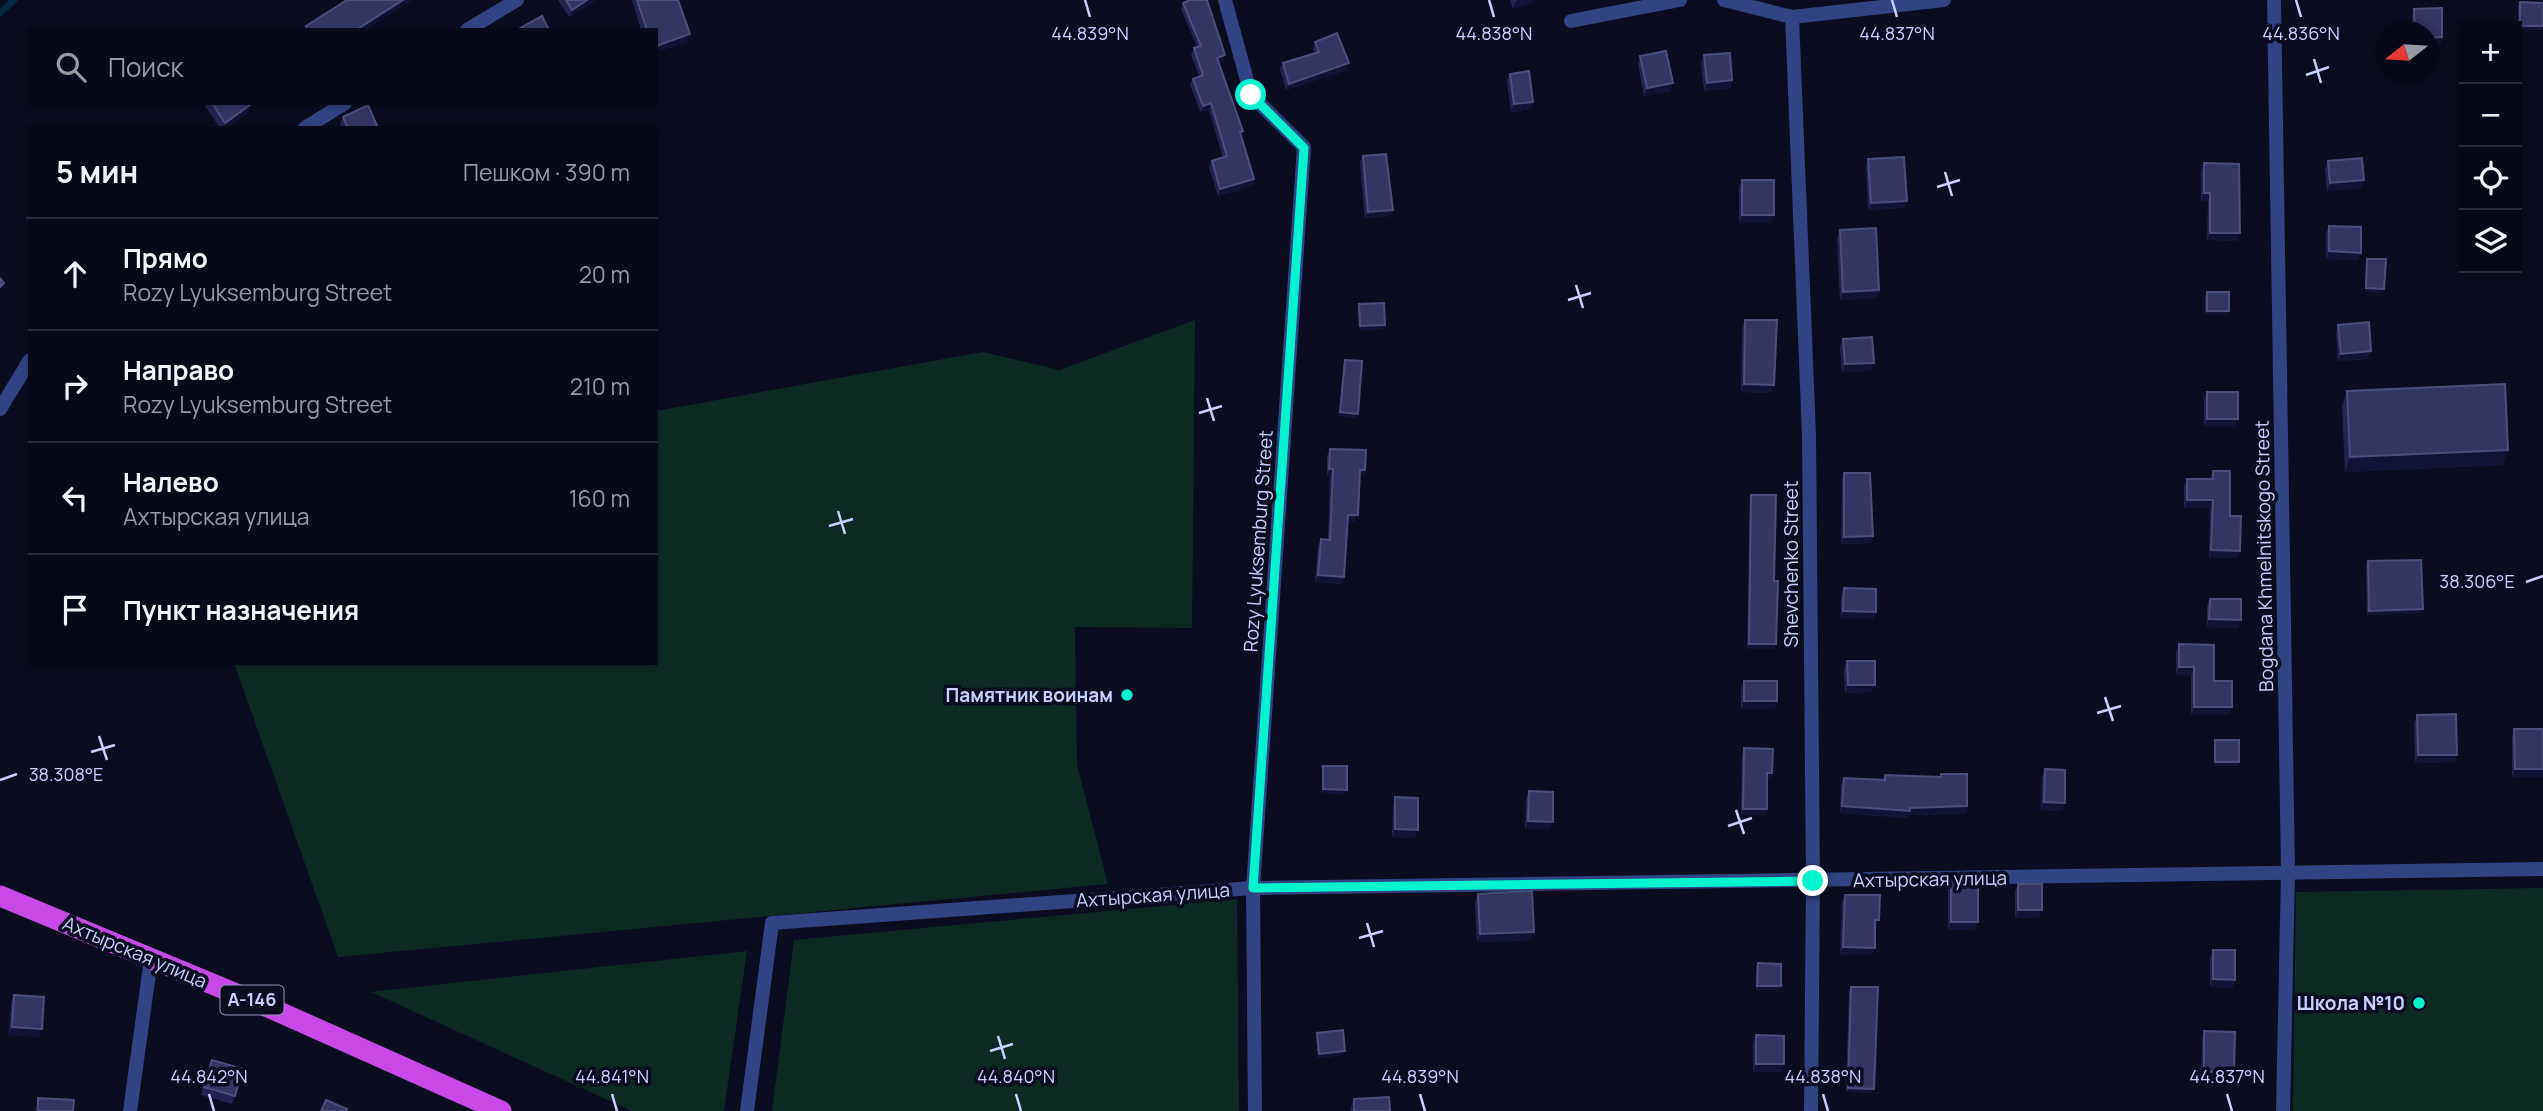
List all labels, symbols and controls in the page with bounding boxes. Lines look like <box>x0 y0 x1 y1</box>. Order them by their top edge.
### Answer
text: 44.839°N <box>1051 21 1129 45</box>
text: 44.838°N <box>1456 21 1532 45</box>
text: 44.837°N <box>1859 21 1935 45</box>
text: 44.836°N <box>2262 21 2340 45</box>
north arrow <box>2375 21 2438 84</box>
map controls <box>2459 21 2522 273</box>
button: + <box>2459 21 2522 84</box>
search box <box>28 28 658 105</box>
icon: search <box>52 48 90 86</box>
text: Поиск <box>108 49 183 85</box>
route start <box>1235 79 1266 110</box>
button: − <box>2459 84 2522 147</box>
button: locate <box>2459 147 2522 210</box>
text: 5 мин <box>56 151 138 192</box>
text: Пешком · 390 m <box>463 156 630 188</box>
button: layers <box>2459 210 2522 273</box>
text: Прямо <box>123 240 208 276</box>
icon: ahead <box>56 255 94 293</box>
text: 20 m <box>579 258 630 290</box>
text: Rozy Lyuksemburg Street <box>123 276 392 308</box>
text: Направо <box>123 352 234 388</box>
icon: right <box>56 367 94 405</box>
text: 210 m <box>570 370 630 402</box>
text: Rozy Lyuksemburg Street <box>123 388 392 420</box>
street label: Bogdana Khmelnitskogo Street <box>2249 420 2279 692</box>
street label: Rozy Lyuksemburg Street <box>1237 429 1279 653</box>
text: Налево <box>123 464 219 500</box>
icon: left <box>56 479 94 517</box>
street label: Shevchenko Street <box>1778 481 1804 647</box>
text: 160 m <box>569 482 630 514</box>
text: Ахтырская улица <box>123 500 310 532</box>
text: 38.306°E <box>2439 569 2515 593</box>
icon: arrive <box>56 591 94 629</box>
text: Пункт назначения <box>123 592 359 628</box>
place label: Памятник воинам <box>946 682 1113 708</box>
marker: Памятник воинам <box>1119 687 1135 703</box>
text: 38.308°E <box>29 762 103 786</box>
route end <box>1797 865 1828 896</box>
street label: Ахтырская улица <box>1853 865 2007 893</box>
street label: Ахтырская улица <box>1075 877 1231 913</box>
street label: Ахтырская улица <box>59 910 211 994</box>
road number: А-146 <box>220 986 284 1015</box>
place label: Школа №10 <box>2297 990 2405 1016</box>
marker: Школа №10 <box>2411 995 2427 1011</box>
text: 44.842°N <box>170 1064 248 1088</box>
text: 44.841°N <box>575 1064 649 1088</box>
text: 44.840°N <box>977 1064 1055 1088</box>
text: 44.839°N <box>1381 1064 1459 1088</box>
text: 44.838°N <box>1785 1064 1861 1088</box>
text: 44.837°N <box>2189 1064 2265 1088</box>

